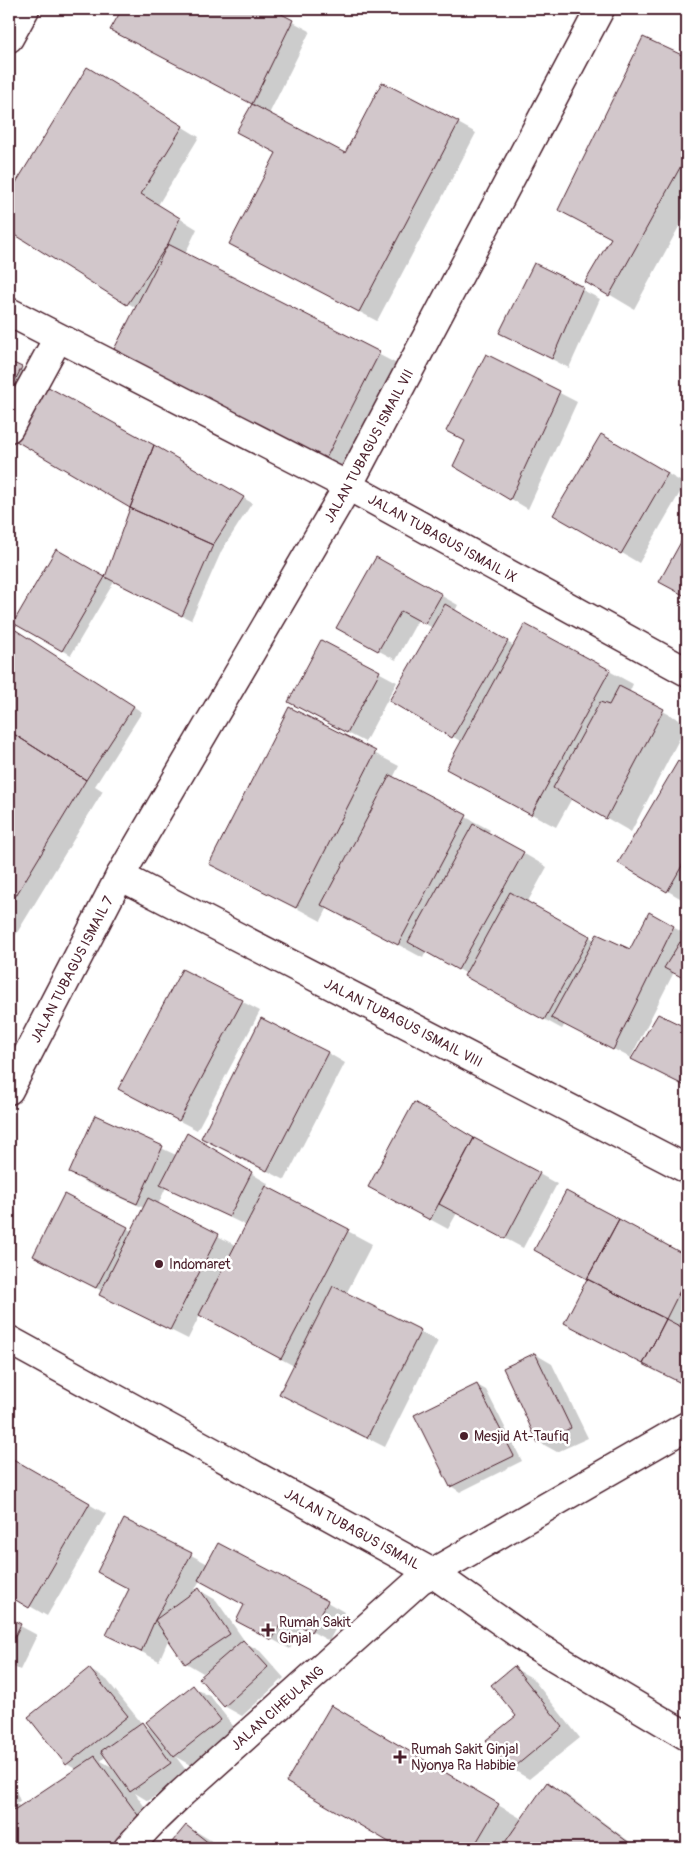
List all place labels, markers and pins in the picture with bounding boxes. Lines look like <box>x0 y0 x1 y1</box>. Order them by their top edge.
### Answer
place label: Indomaret <box>169 1256 231 1273</box>
marker: Indomaret <box>153 1258 165 1270</box>
place label: Mesjid At-Taufiq <box>474 1428 569 1445</box>
marker: Mesjid At-Taufiq <box>458 1430 470 1442</box>
place label: Rumah Sakit Ginjal <box>279 1614 351 1647</box>
marker: Rumah Sakit Ginjal <box>261 1623 275 1637</box>
place label: Rumah Sakit Ginjal Nyonya Ra Habibie <box>411 1741 519 1774</box>
marker: Rumah Sakit Ginjal Nyonya Ra Habibie <box>393 1750 407 1764</box>

